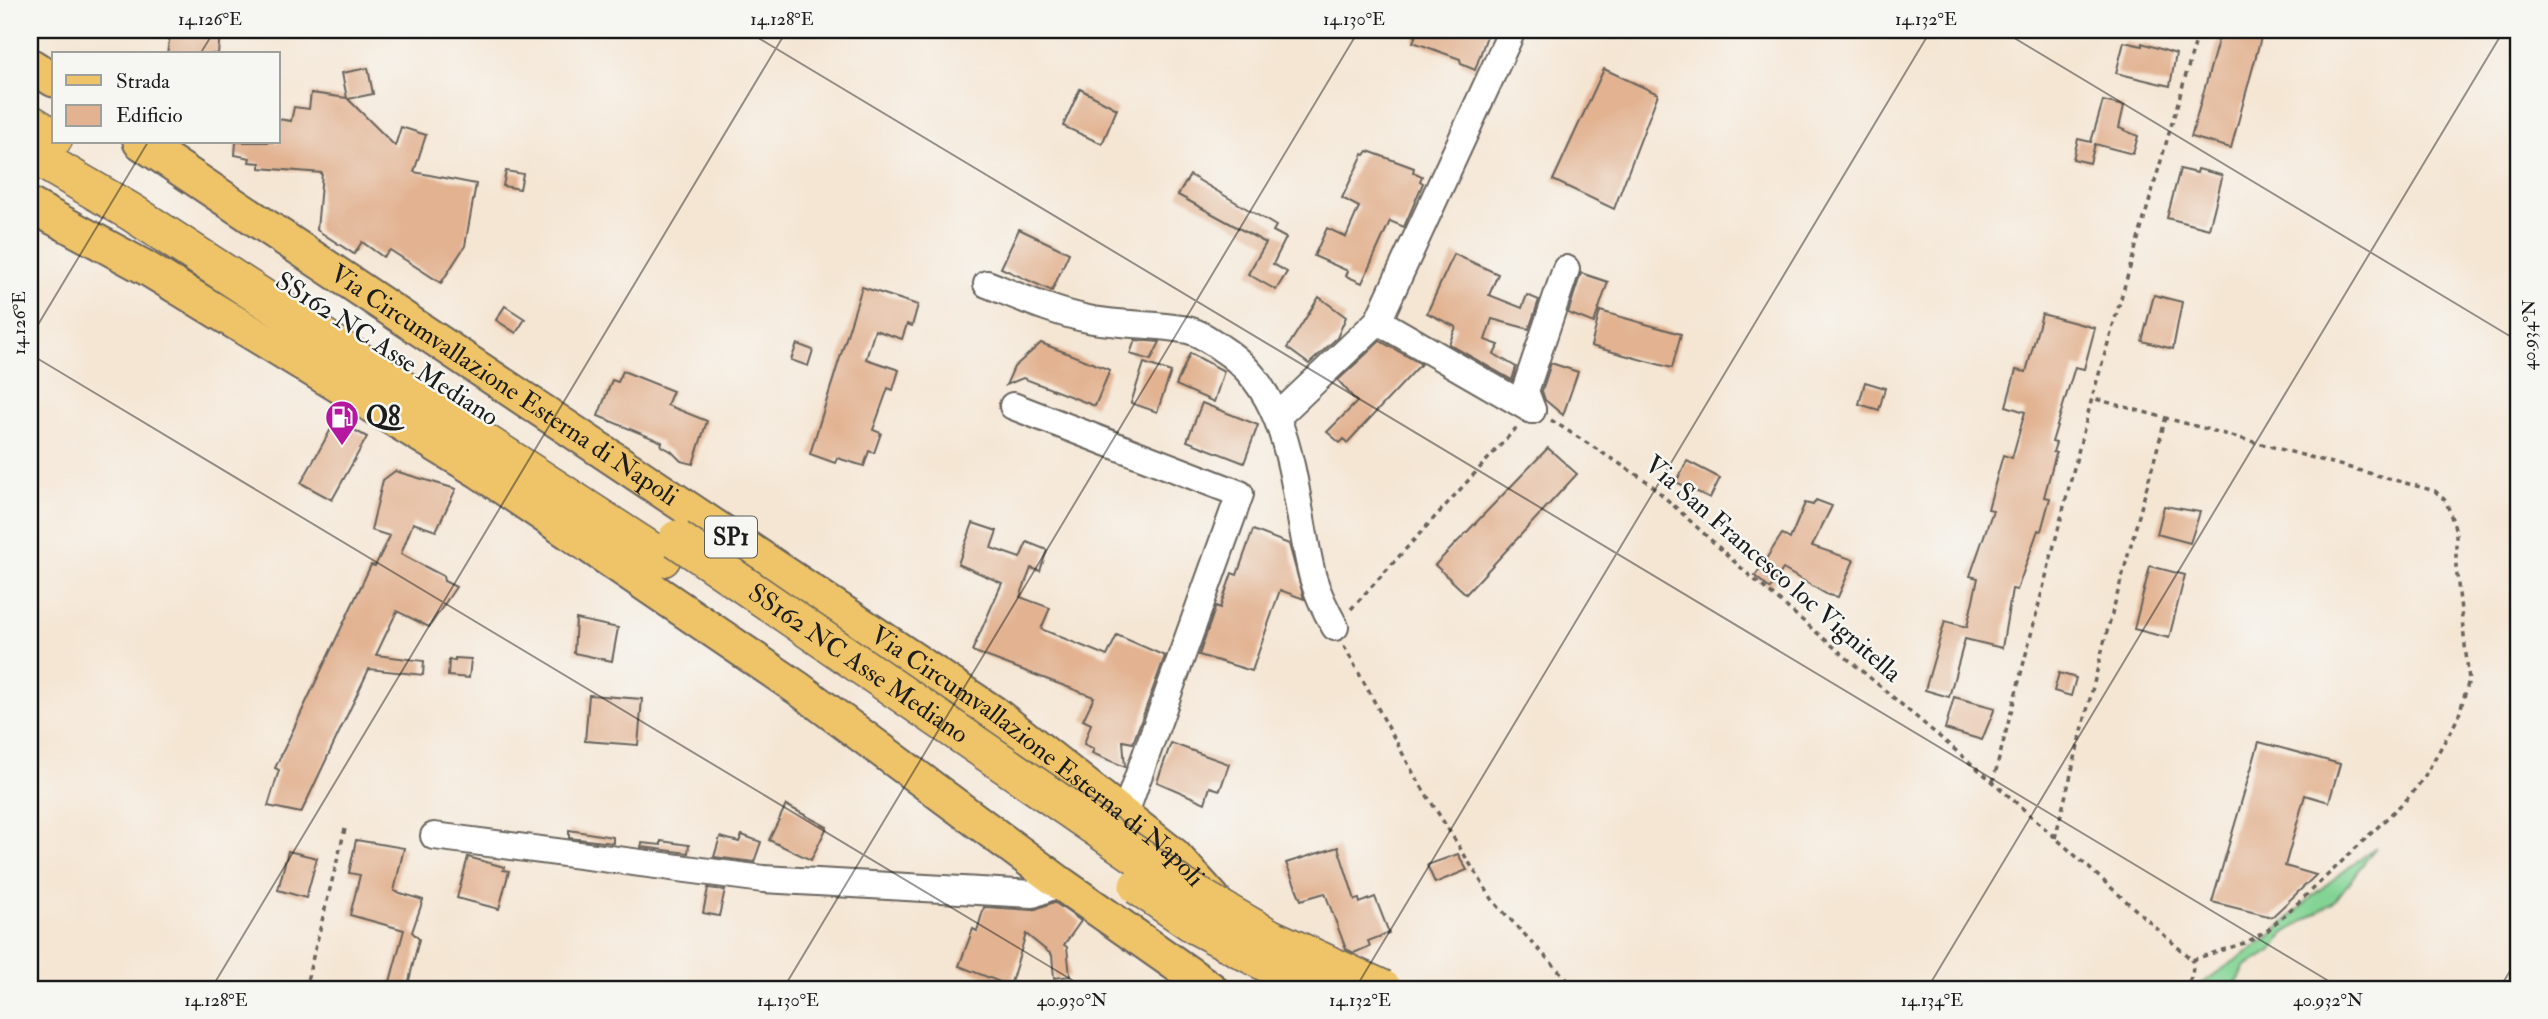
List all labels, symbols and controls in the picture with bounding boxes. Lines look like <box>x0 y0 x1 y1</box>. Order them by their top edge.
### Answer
text: 14.126°E <box>178 8 242 31</box>
text: 14.128°E <box>750 8 814 31</box>
text: 14.130°E <box>1323 8 1385 31</box>
text: 14.132°E <box>1895 8 1957 31</box>
legend <box>52 52 280 144</box>
text: Strada <box>116 68 170 95</box>
text: Edificio <box>116 102 183 129</box>
street label: Via Circumvallazione Esterna di Napoli <box>324 258 684 513</box>
street label: SS162 NC Asse Mediano <box>269 265 505 433</box>
text: 14.126°E <box>8 291 31 355</box>
text: 40.934°N <box>2518 300 2541 370</box>
fuel station icon: Q8 <box>323 398 361 447</box>
place label: Q8 <box>366 401 405 433</box>
street label: Via San Francesco loc Vignitella <box>1638 449 1908 690</box>
road number: SP1 <box>705 516 757 558</box>
street label: SS162 NC Asse Mediano <box>742 577 974 751</box>
street label: Via Circumvallazione Esterna di Napoli <box>864 619 1211 893</box>
text: 14.128°E <box>184 989 248 1012</box>
text: 14.130°E <box>757 989 819 1012</box>
text: 40.930°N <box>1037 989 1107 1012</box>
text: 14.132°E <box>1329 989 1391 1012</box>
text: 14.134°E <box>1901 989 1963 1012</box>
text: 40.932°N <box>2293 989 2363 1012</box>

